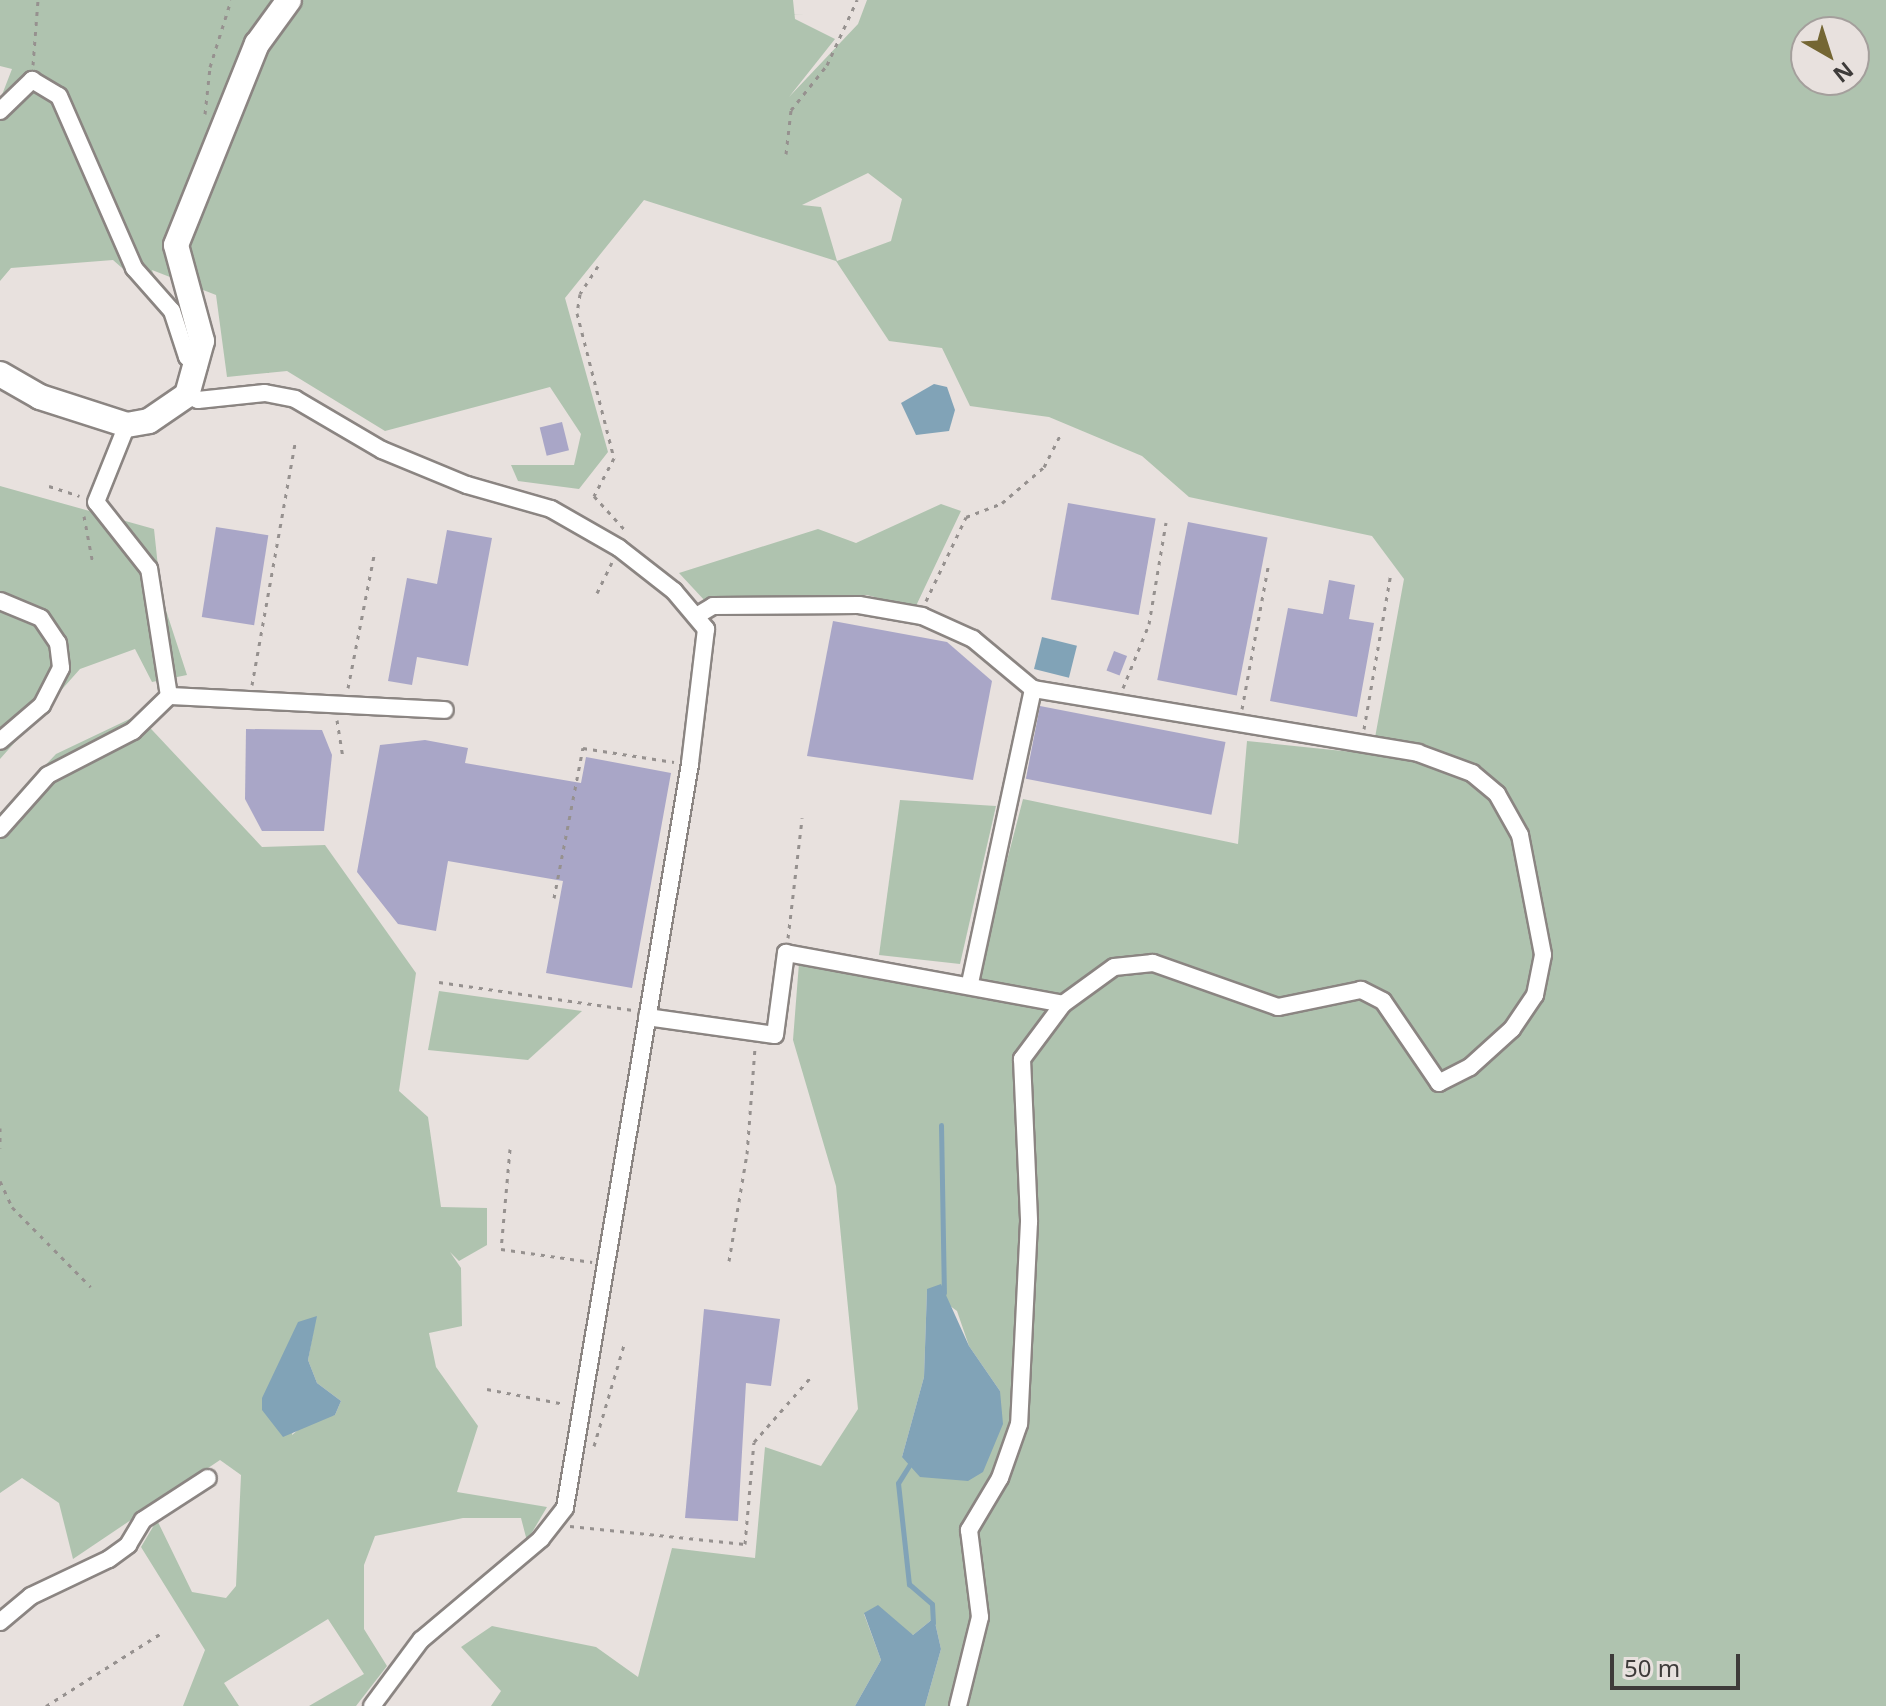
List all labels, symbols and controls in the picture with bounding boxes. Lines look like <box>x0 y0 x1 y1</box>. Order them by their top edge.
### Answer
north arrow <box>1790 16 1870 96</box>
text: N <box>1827 56 1860 90</box>
scale bar <box>1614 1638 1744 1688</box>
text: 50 m <box>1624 1651 1680 1684</box>

